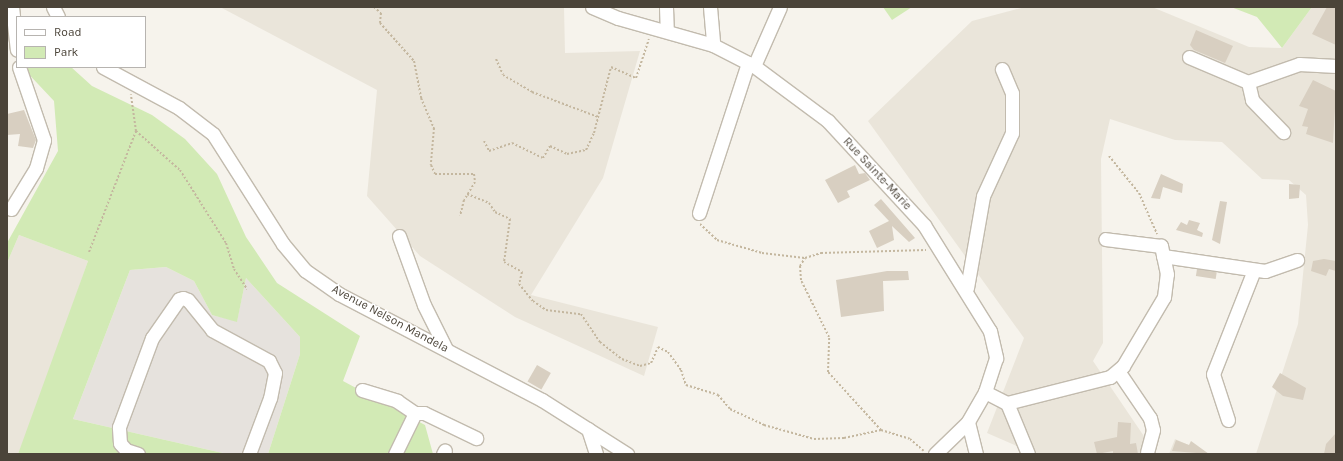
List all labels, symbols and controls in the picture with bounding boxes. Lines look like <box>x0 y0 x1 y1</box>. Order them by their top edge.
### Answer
legend <box>16 16 146 68</box>
text: Road <box>54 25 82 39</box>
text: Park <box>54 45 78 59</box>
street label: Rue Sainte-Marie <box>840 135 914 213</box>
street label: Avenue Nelson Mandela <box>329 282 451 356</box>

